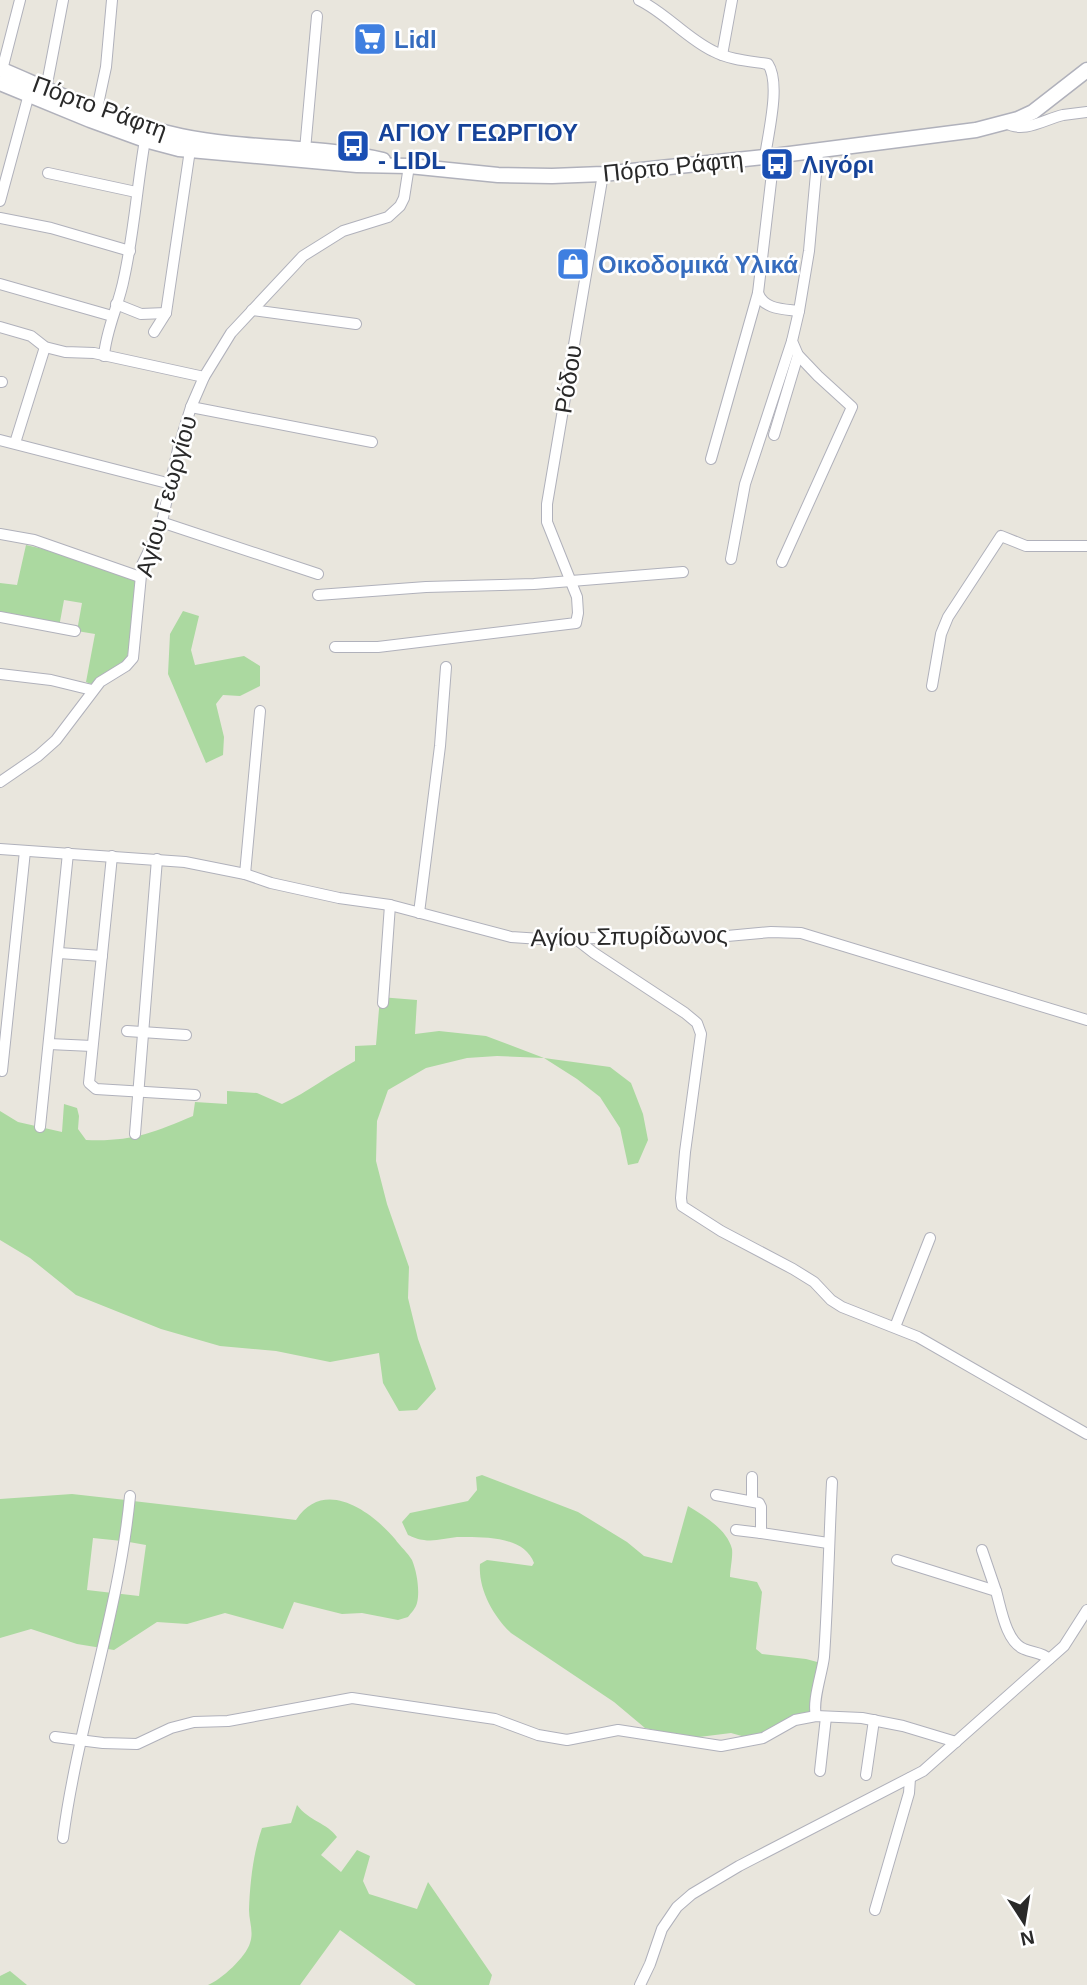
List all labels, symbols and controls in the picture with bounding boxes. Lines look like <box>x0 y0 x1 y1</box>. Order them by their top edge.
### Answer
supermarket icon: Lidl <box>351 20 389 58</box>
place label: Lidl <box>394 26 437 53</box>
street label: Πόρτο Ράφτη <box>29 70 171 144</box>
place label: ΑΓΙΟΥ ΓΕΩΡΓΙΟΥ - LIDL <box>378 119 578 174</box>
bus stop icon: ΑΓΙΟΥ ΓΕΩΡΓΙΟΥ - LIDL <box>334 127 372 165</box>
street label: Πόρτο Ράφτη <box>601 145 745 187</box>
bus stop icon: Λιγόρι <box>758 145 796 183</box>
place label: Λιγόρι <box>802 151 874 178</box>
shop icon: Οικοδομικά Υλικά <box>554 245 592 283</box>
place label: Οικοδομικά Υλικά <box>598 251 798 278</box>
street label: Ρόδου <box>549 343 587 415</box>
street label: Αγίου Γεωργίου <box>130 412 202 580</box>
street label: Αγίου Σπυρίδωνος <box>530 921 728 951</box>
north arrow <box>989 1887 1059 1957</box>
text: N <box>1019 1926 1036 1950</box>

